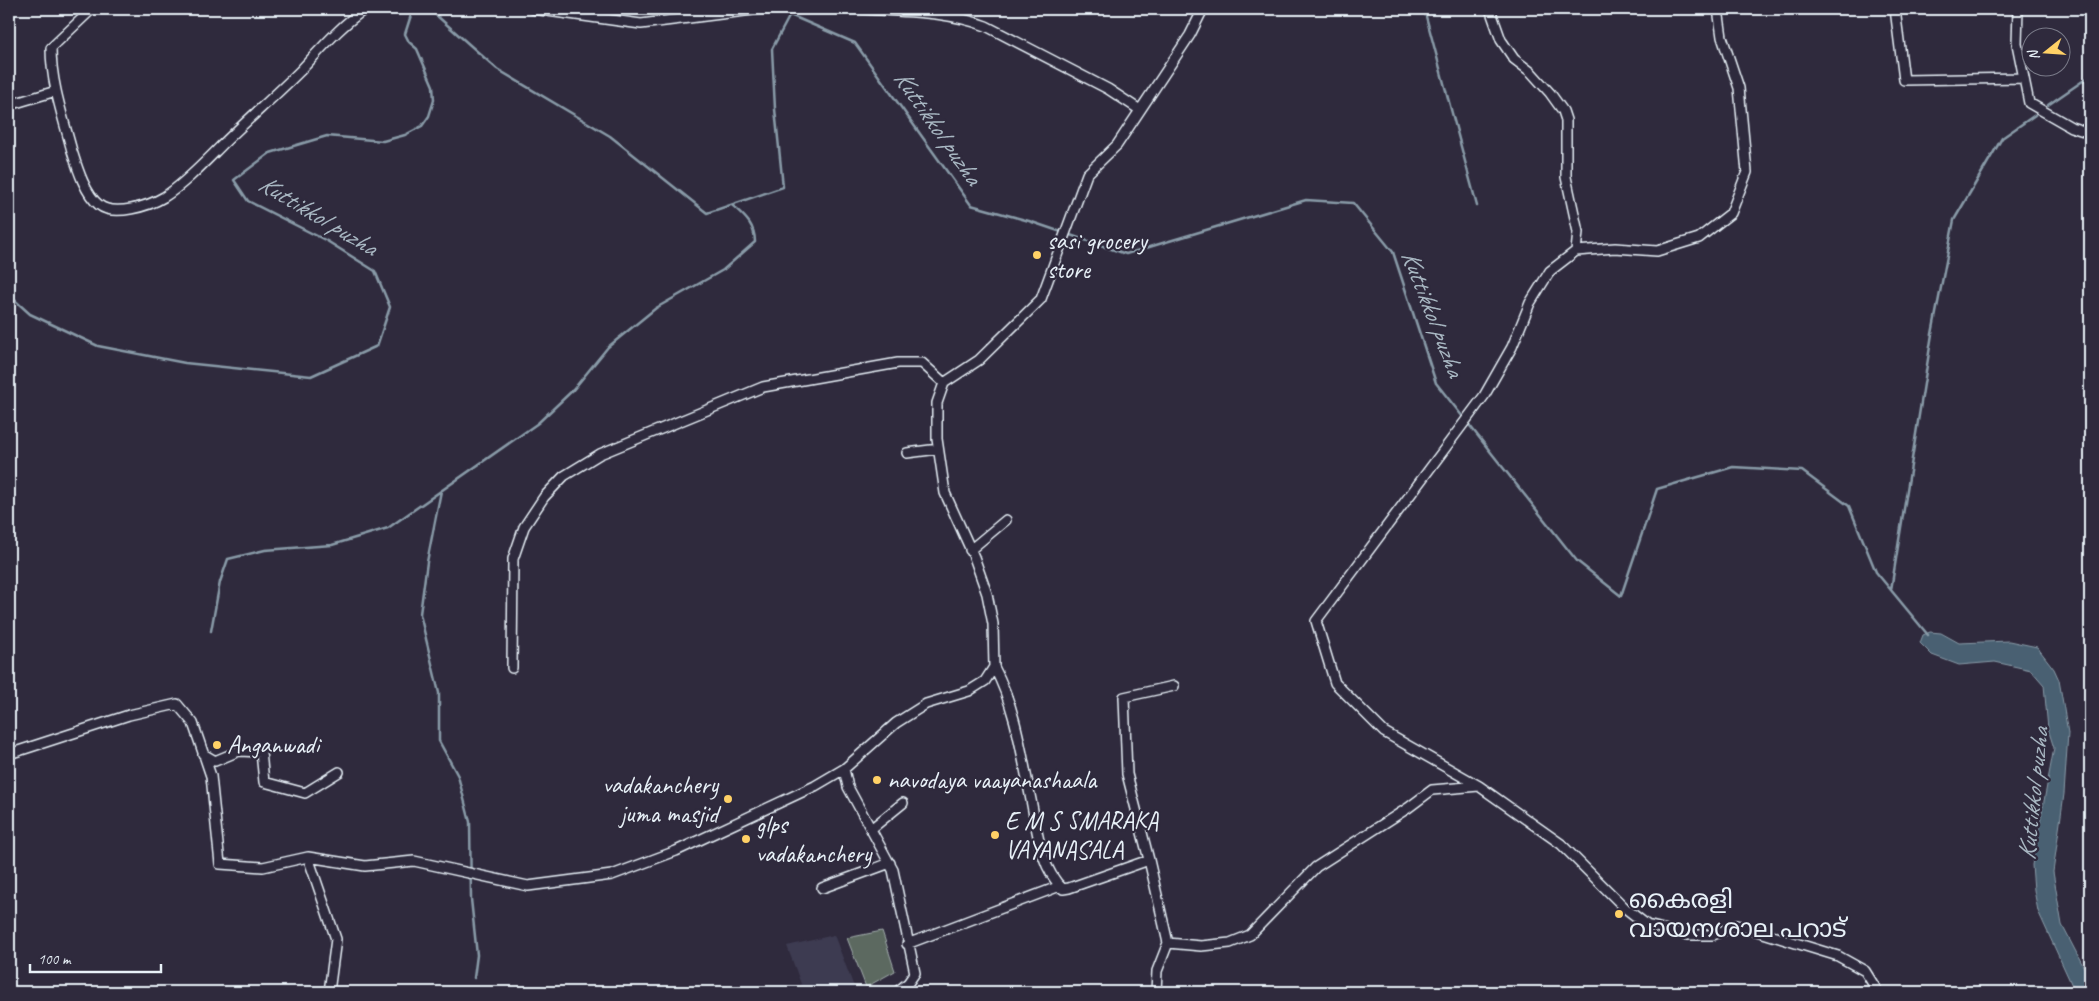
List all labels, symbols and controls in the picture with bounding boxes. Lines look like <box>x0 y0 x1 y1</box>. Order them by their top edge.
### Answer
north arrow <box>2022 28 2072 78</box>
text: N <box>2024 47 2043 62</box>
water label: Kuttikkol puzha <box>886 63 991 193</box>
water label: Kuttikkol puzha <box>253 167 386 265</box>
place label: sasi grocery store <box>1047 225 1149 286</box>
water label: Kuttikkol puzha <box>1394 245 1473 383</box>
marker: sasi grocery store <box>1031 249 1043 261</box>
water label: Kuttikkol puzha <box>2010 724 2057 862</box>
place label: Anganwadi <box>227 729 322 761</box>
marker: Anganwadi <box>211 739 223 751</box>
place label: navodaya vaayanashaala <box>887 764 1098 796</box>
place label: vadakanchery juma masjid <box>603 769 721 830</box>
marker: navodaya vaayanashaala <box>871 774 883 786</box>
marker: vadakanchery juma masjid <box>722 793 734 805</box>
place label: E M S SMARAKA VAYANASALA <box>1005 805 1159 866</box>
place label: glps vadakanchery <box>756 809 873 870</box>
marker: E M S SMARAKA VAYANASALA <box>989 829 1001 841</box>
marker: glps vadakanchery <box>740 833 752 845</box>
place label: കൈരളി വായനശാല പറാട് <box>1629 884 1848 945</box>
marker: കൈരളി വായനശാല പറാട് <box>1613 908 1625 920</box>
scale bar <box>30 941 161 973</box>
text: 100 m <box>38 950 72 969</box>

